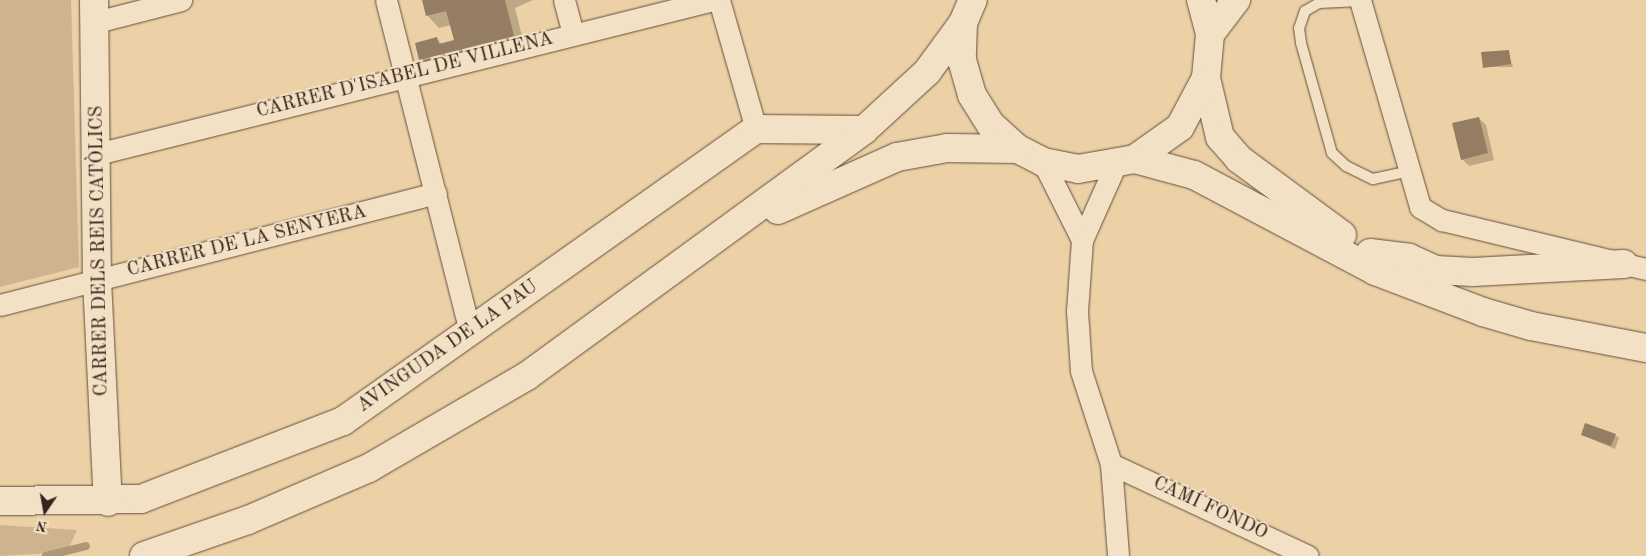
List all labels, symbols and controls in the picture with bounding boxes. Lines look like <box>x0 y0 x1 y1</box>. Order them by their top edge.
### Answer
street label: CARRER D'ISABEL DE VILLENA <box>254 28 556 124</box>
street label: CARRER DELS REIS CATÒLICS <box>86 105 114 397</box>
street label: CARRER DE LA SENYERA <box>125 201 369 283</box>
street label: AVINGUDA DE LA PAU <box>353 276 543 418</box>
street label: CAMÍ FONDO <box>1149 472 1271 546</box>
north arrow <box>20 486 70 536</box>
text: N <box>35 518 49 534</box>

